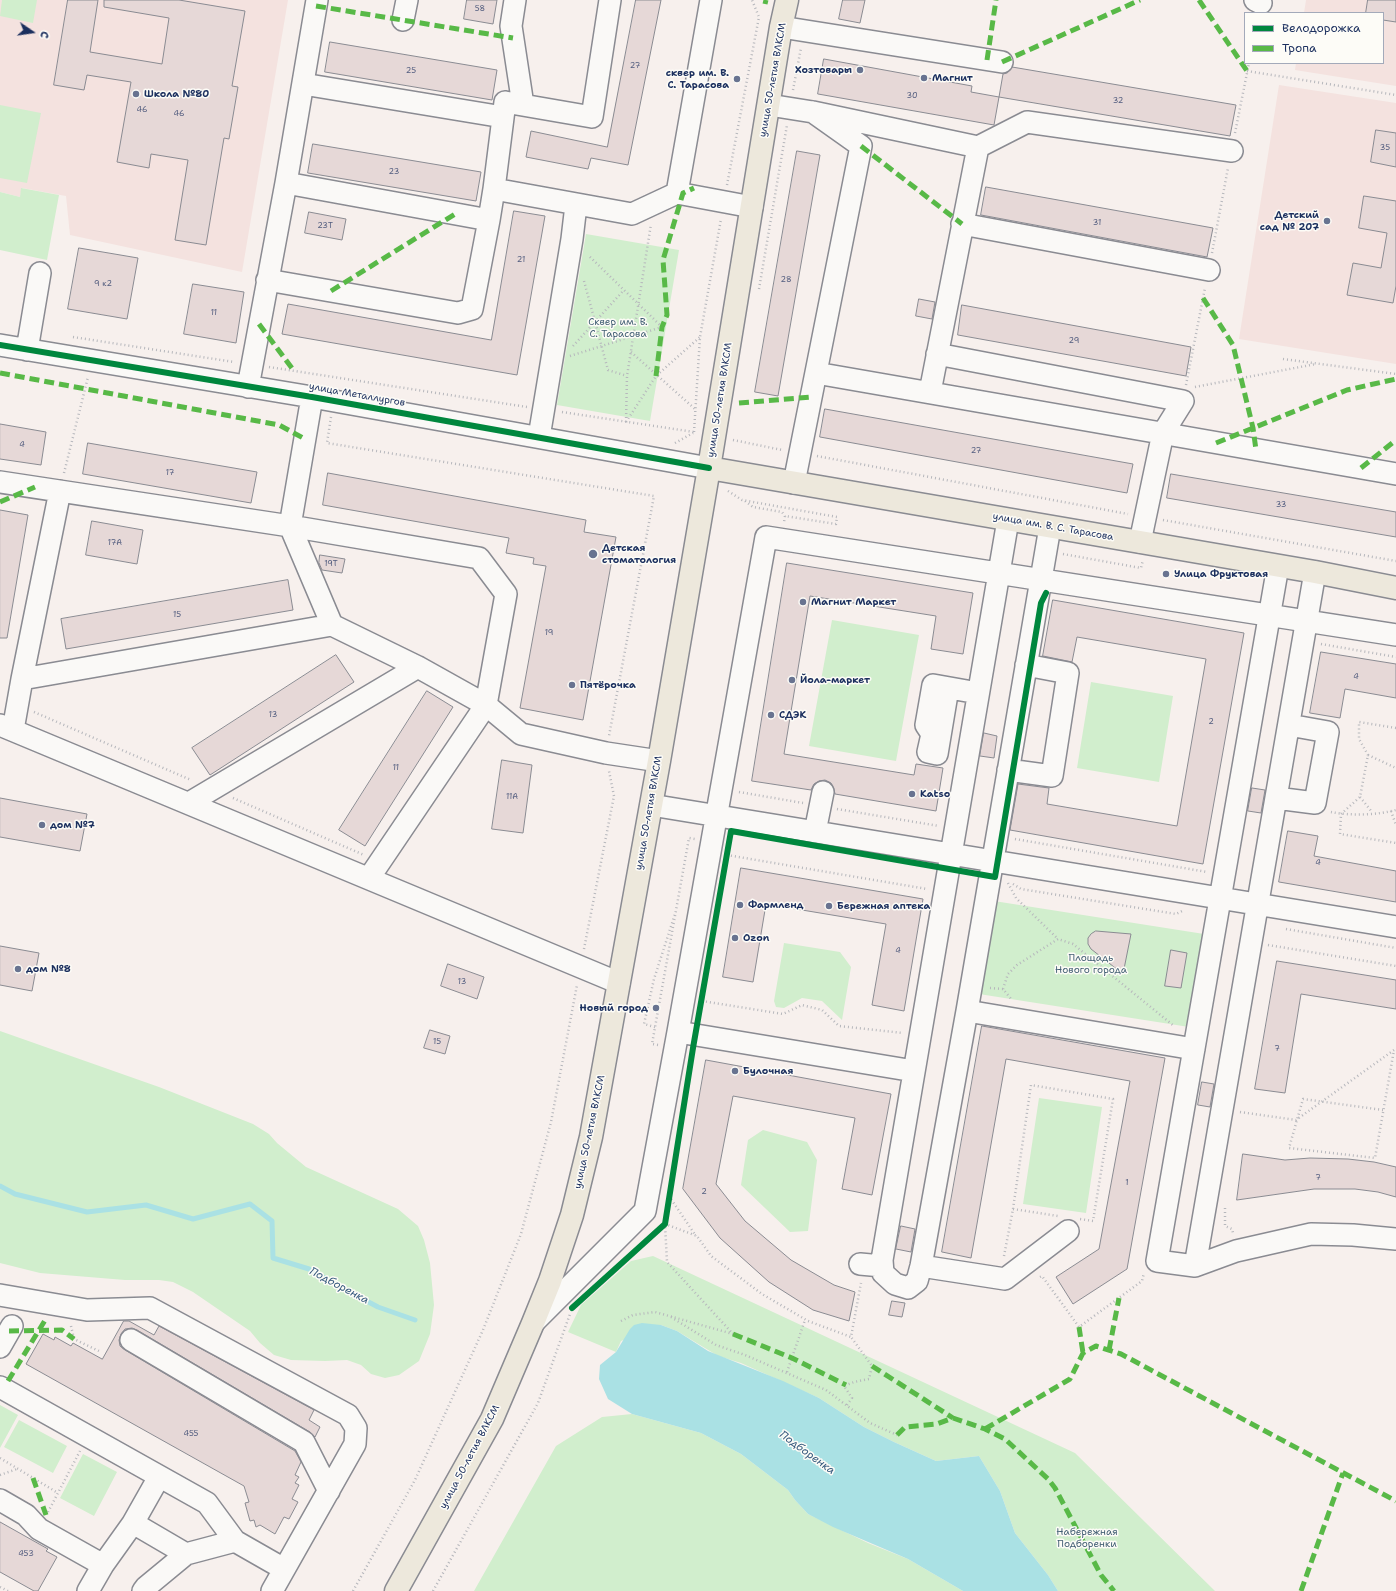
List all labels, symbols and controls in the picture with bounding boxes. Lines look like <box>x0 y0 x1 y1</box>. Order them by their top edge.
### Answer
house number: 58 <box>475 4 485 14</box>
north arrow <box>12 12 52 52</box>
legend <box>1244 12 1384 64</box>
text: Велодорожка <box>1282 20 1360 36</box>
street label: улица 50-летия ВЛКСМ <box>757 22 789 138</box>
text: С <box>36 30 52 40</box>
text: Тропа <box>1282 40 1316 56</box>
house number: 27 <box>630 61 640 71</box>
place label: Хозтовары <box>795 64 852 76</box>
marker: Хозтовары <box>855 65 865 75</box>
house number: 25 <box>406 66 416 76</box>
place label: сквер им. В. С. Тарасова <box>666 67 729 90</box>
place label: Магнит <box>932 72 973 84</box>
marker: Магнит <box>919 73 929 83</box>
marker: сквер им. В. С. Тарасова <box>732 74 742 84</box>
place label: Школа №80 <box>144 88 209 100</box>
marker: Школа №80 <box>131 89 141 99</box>
house number: 30 <box>906 91 918 101</box>
house number: 32 <box>1113 96 1123 106</box>
house number: 46 <box>136 105 148 115</box>
house number: 46 <box>173 109 185 119</box>
house number: 35 <box>1380 143 1390 153</box>
house number: 23 <box>389 167 399 177</box>
place label: Детский сад № 207 <box>1260 209 1319 232</box>
marker: Детский сад № 207 <box>1322 216 1332 226</box>
house number: 31 <box>1093 218 1101 228</box>
house number: 23Т <box>317 221 333 231</box>
house number: 21 <box>517 255 525 265</box>
house number: 28 <box>781 275 791 285</box>
house number: 9 к2 <box>94 279 112 289</box>
house number: 11 <box>211 308 217 318</box>
park label: Сквер им. В. С. Тарасова <box>588 316 648 340</box>
house number: 29 <box>1069 336 1079 346</box>
street label: улица 50-летия ВЛКСМ <box>705 342 735 458</box>
street label: улица Металлургов <box>308 381 406 409</box>
house number: 4 <box>19 440 25 450</box>
house number: 27 <box>971 446 981 456</box>
house number: 17 <box>166 468 174 478</box>
house number: 33 <box>1276 500 1286 510</box>
street label: улица им. В. С. Тарасова <box>992 510 1114 544</box>
house number: 17А <box>108 538 122 548</box>
place label: Детская стоматология <box>602 542 676 566</box>
marker: Детская стоматология <box>587 548 599 560</box>
house number: 19Т <box>324 559 338 569</box>
place label: Улица Фруктовая <box>1174 568 1268 580</box>
marker: Улица Фруктовая <box>1161 569 1171 579</box>
place label: Магнит Маркет <box>811 596 896 608</box>
marker: Магнит Маркет <box>798 597 808 607</box>
house number: 15 <box>173 610 181 620</box>
house number: 19 <box>545 628 553 638</box>
house number: 4 <box>1353 672 1359 682</box>
place label: Йола-маркет <box>800 674 870 686</box>
marker: Йола-маркет <box>787 675 797 685</box>
place label: Пятёрочка <box>580 679 636 691</box>
marker: Пятёрочка <box>567 680 577 690</box>
place label: СДЭК <box>779 709 806 721</box>
house number: 13 <box>269 710 277 720</box>
marker: СДЭК <box>766 710 776 720</box>
house number: 2 <box>1208 717 1214 727</box>
street label: улица 50-летия ВЛКСМ <box>633 755 665 871</box>
house number: 11 <box>393 763 399 773</box>
place label: Katso <box>920 788 950 800</box>
marker: Katso <box>907 789 917 799</box>
house number: 11А <box>506 792 518 802</box>
place label: дом №7 <box>50 819 95 831</box>
marker: дом №7 <box>37 820 47 830</box>
house number: 4 <box>1315 858 1321 868</box>
place label: Фармленд <box>748 899 804 911</box>
marker: Фармленд <box>735 900 745 910</box>
place label: Бережная аптека <box>837 900 930 912</box>
marker: Бережная аптека <box>824 901 834 911</box>
place label: Ozon <box>743 932 769 944</box>
marker: Ozon <box>730 933 740 943</box>
house number: 4 <box>895 946 901 956</box>
park label: Площадь Нового города <box>1055 952 1127 976</box>
place label: дом №8 <box>26 963 71 975</box>
marker: дом №8 <box>13 964 23 974</box>
house number: 13 <box>458 977 466 987</box>
place label: Новый город <box>580 1002 648 1014</box>
marker: Новый город <box>651 1003 661 1013</box>
house number: 15 <box>433 1037 441 1047</box>
house number: 7 <box>1274 1044 1280 1054</box>
place label: Булочная <box>743 1065 793 1077</box>
marker: Булочная <box>730 1066 740 1076</box>
street label: улица 50-летия ВЛКСМ <box>572 1074 608 1190</box>
house number: 7 <box>1315 1173 1321 1183</box>
house number: 1 <box>1125 1178 1129 1188</box>
house number: 2 <box>701 1187 707 1197</box>
water label: Подборенка <box>307 1265 371 1307</box>
street label: улица 50-летия ВЛКСМ <box>437 1403 503 1511</box>
water label: Подборенка <box>777 1428 837 1478</box>
house number: 455 <box>184 1429 198 1439</box>
park label: Набережная Подборенки <box>1056 1526 1118 1550</box>
house number: 453 <box>18 1549 34 1559</box>

